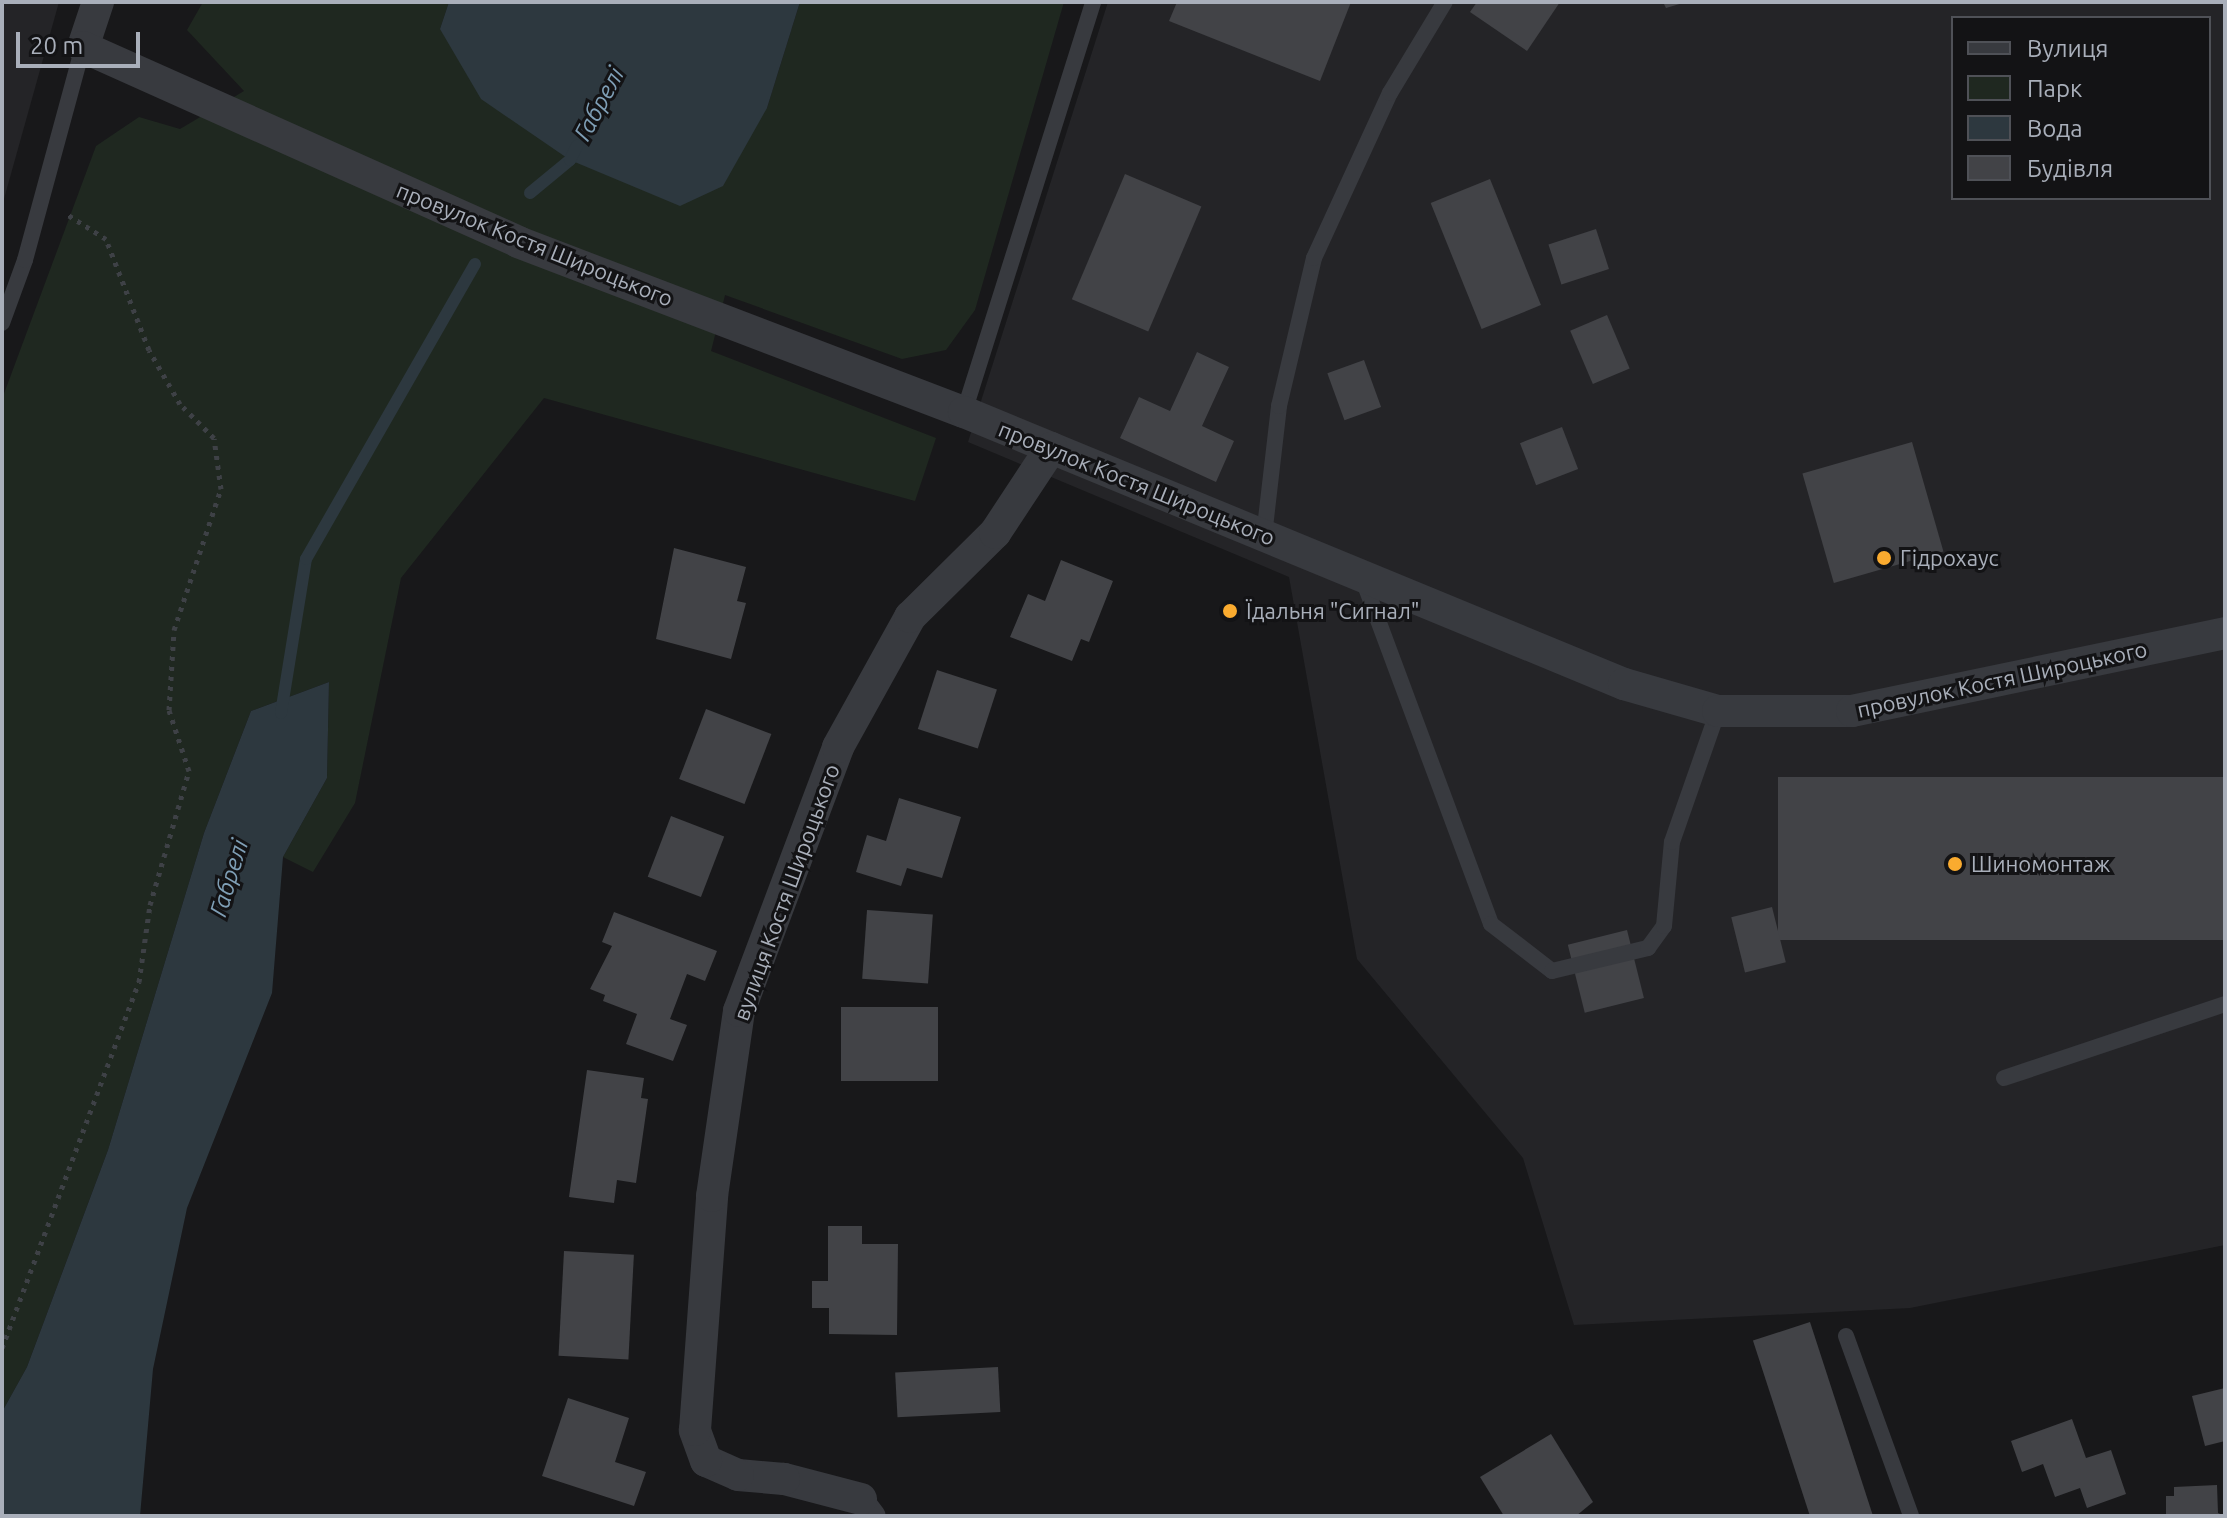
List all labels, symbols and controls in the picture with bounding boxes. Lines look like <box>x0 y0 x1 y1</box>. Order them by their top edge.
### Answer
scale bar <box>20 16 144 66</box>
legend <box>1951 16 2211 200</box>
text: 20 m <box>30 32 83 59</box>
text: Вулиця <box>2027 35 2109 62</box>
water label: Габрелі <box>568 62 630 146</box>
text: Парк <box>2027 75 2082 102</box>
text: Вода <box>2027 115 2083 142</box>
text: Будівля <box>2027 155 2113 182</box>
street label: провулок Костя Широцького <box>393 176 677 312</box>
street label: провулок Костя Широцького <box>995 415 1279 551</box>
place label: Гідрохаус <box>1900 545 1999 571</box>
marker: Гідрохаус <box>1875 549 1893 567</box>
place label: Їдальня "Сигнал" <box>1246 598 1420 624</box>
marker: Їдальня "Сигнал" <box>1221 602 1239 620</box>
street label: провулок Костя Широцького <box>1855 635 2149 723</box>
street label: вулиця Костя Широцького <box>727 760 845 1024</box>
water label: Габрелі <box>204 836 254 920</box>
place label: Шиномонтаж <box>1971 851 2110 877</box>
marker: Шиномонтаж <box>1946 855 1964 873</box>

